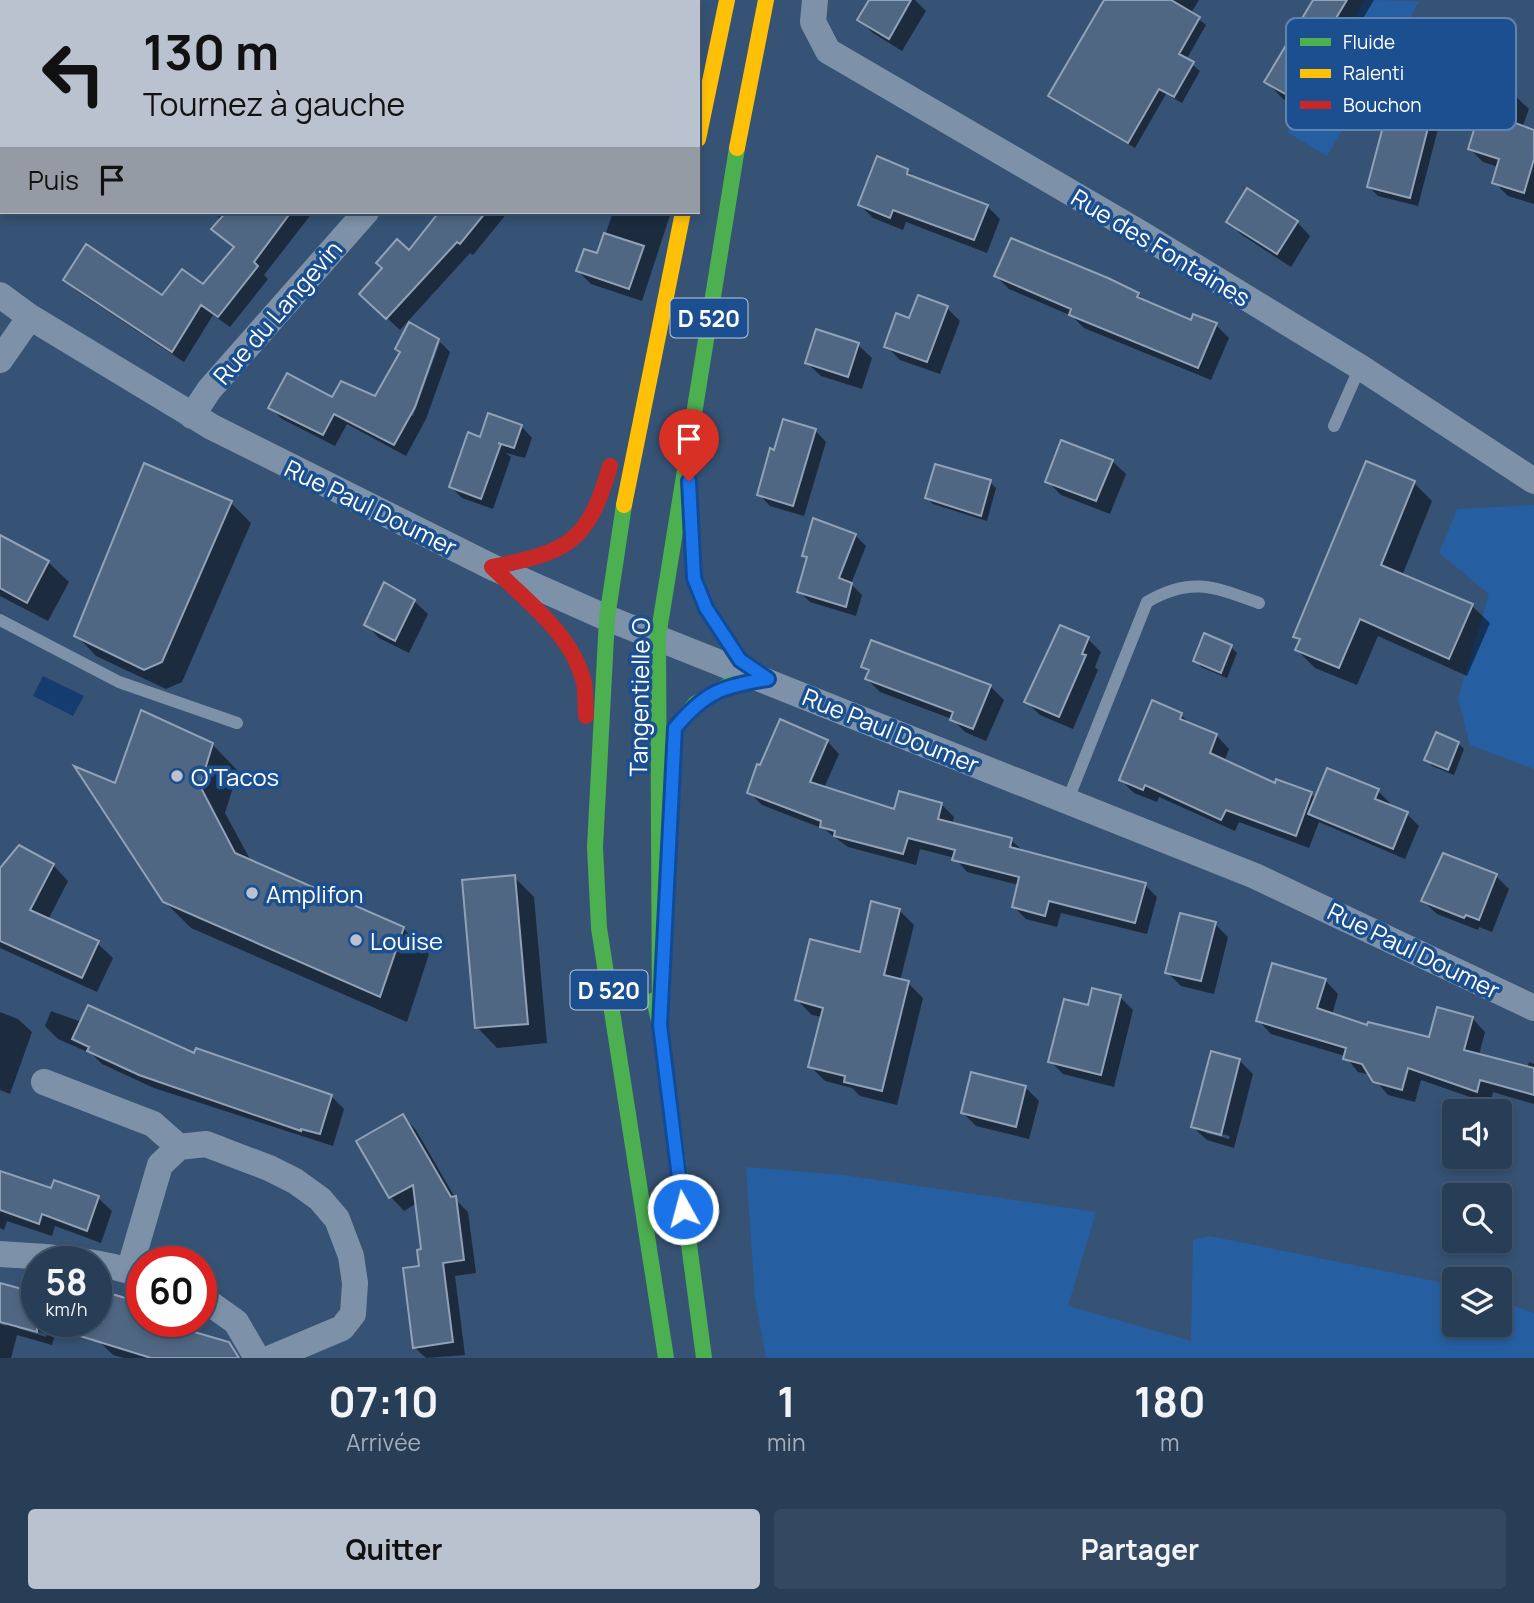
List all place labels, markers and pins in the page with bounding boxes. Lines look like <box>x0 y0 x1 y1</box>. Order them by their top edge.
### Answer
pin <box>659 409 719 481</box>
place label: O'Tacos <box>191 760 279 793</box>
marker: O'Tacos <box>169 768 185 784</box>
place label: Amplifon <box>266 877 363 910</box>
marker: Amplifon <box>244 885 260 901</box>
place label: Louise <box>370 924 443 957</box>
marker: Louise <box>348 932 364 948</box>

